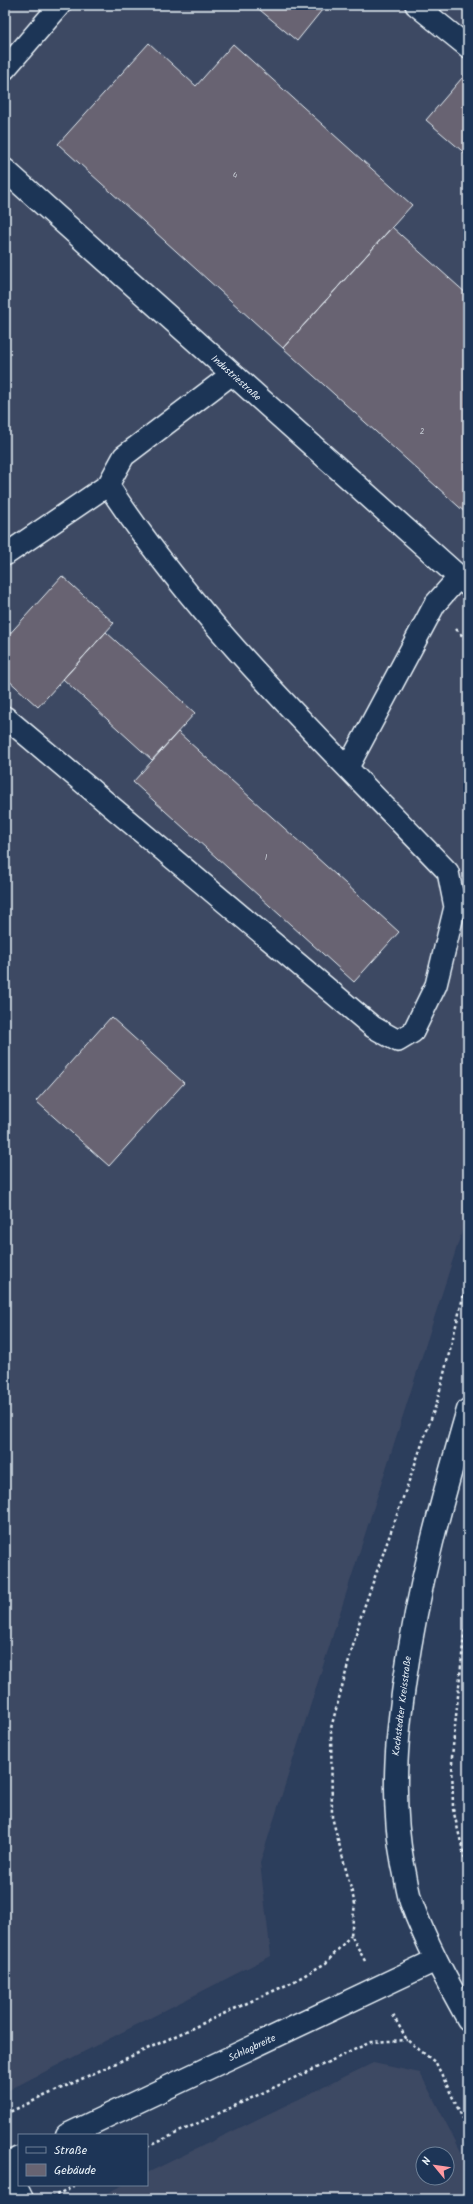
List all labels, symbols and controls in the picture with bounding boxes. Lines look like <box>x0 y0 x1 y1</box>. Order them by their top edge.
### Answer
house number: 4 <box>233 169 238 182</box>
street label: Industriestraße <box>207 351 265 405</box>
house number: 2 <box>420 425 425 438</box>
house number: 1 <box>265 851 268 864</box>
street label: Kochstedter Kreisstraße <box>388 1655 416 1757</box>
street label: Schlagbreite <box>226 2030 279 2066</box>
legend <box>18 2134 148 2186</box>
text: Straße <box>54 2141 88 2160</box>
north arrow <box>415 2146 455 2186</box>
text: N <box>418 2154 437 2169</box>
text: Gebäude <box>54 2161 96 2180</box>

